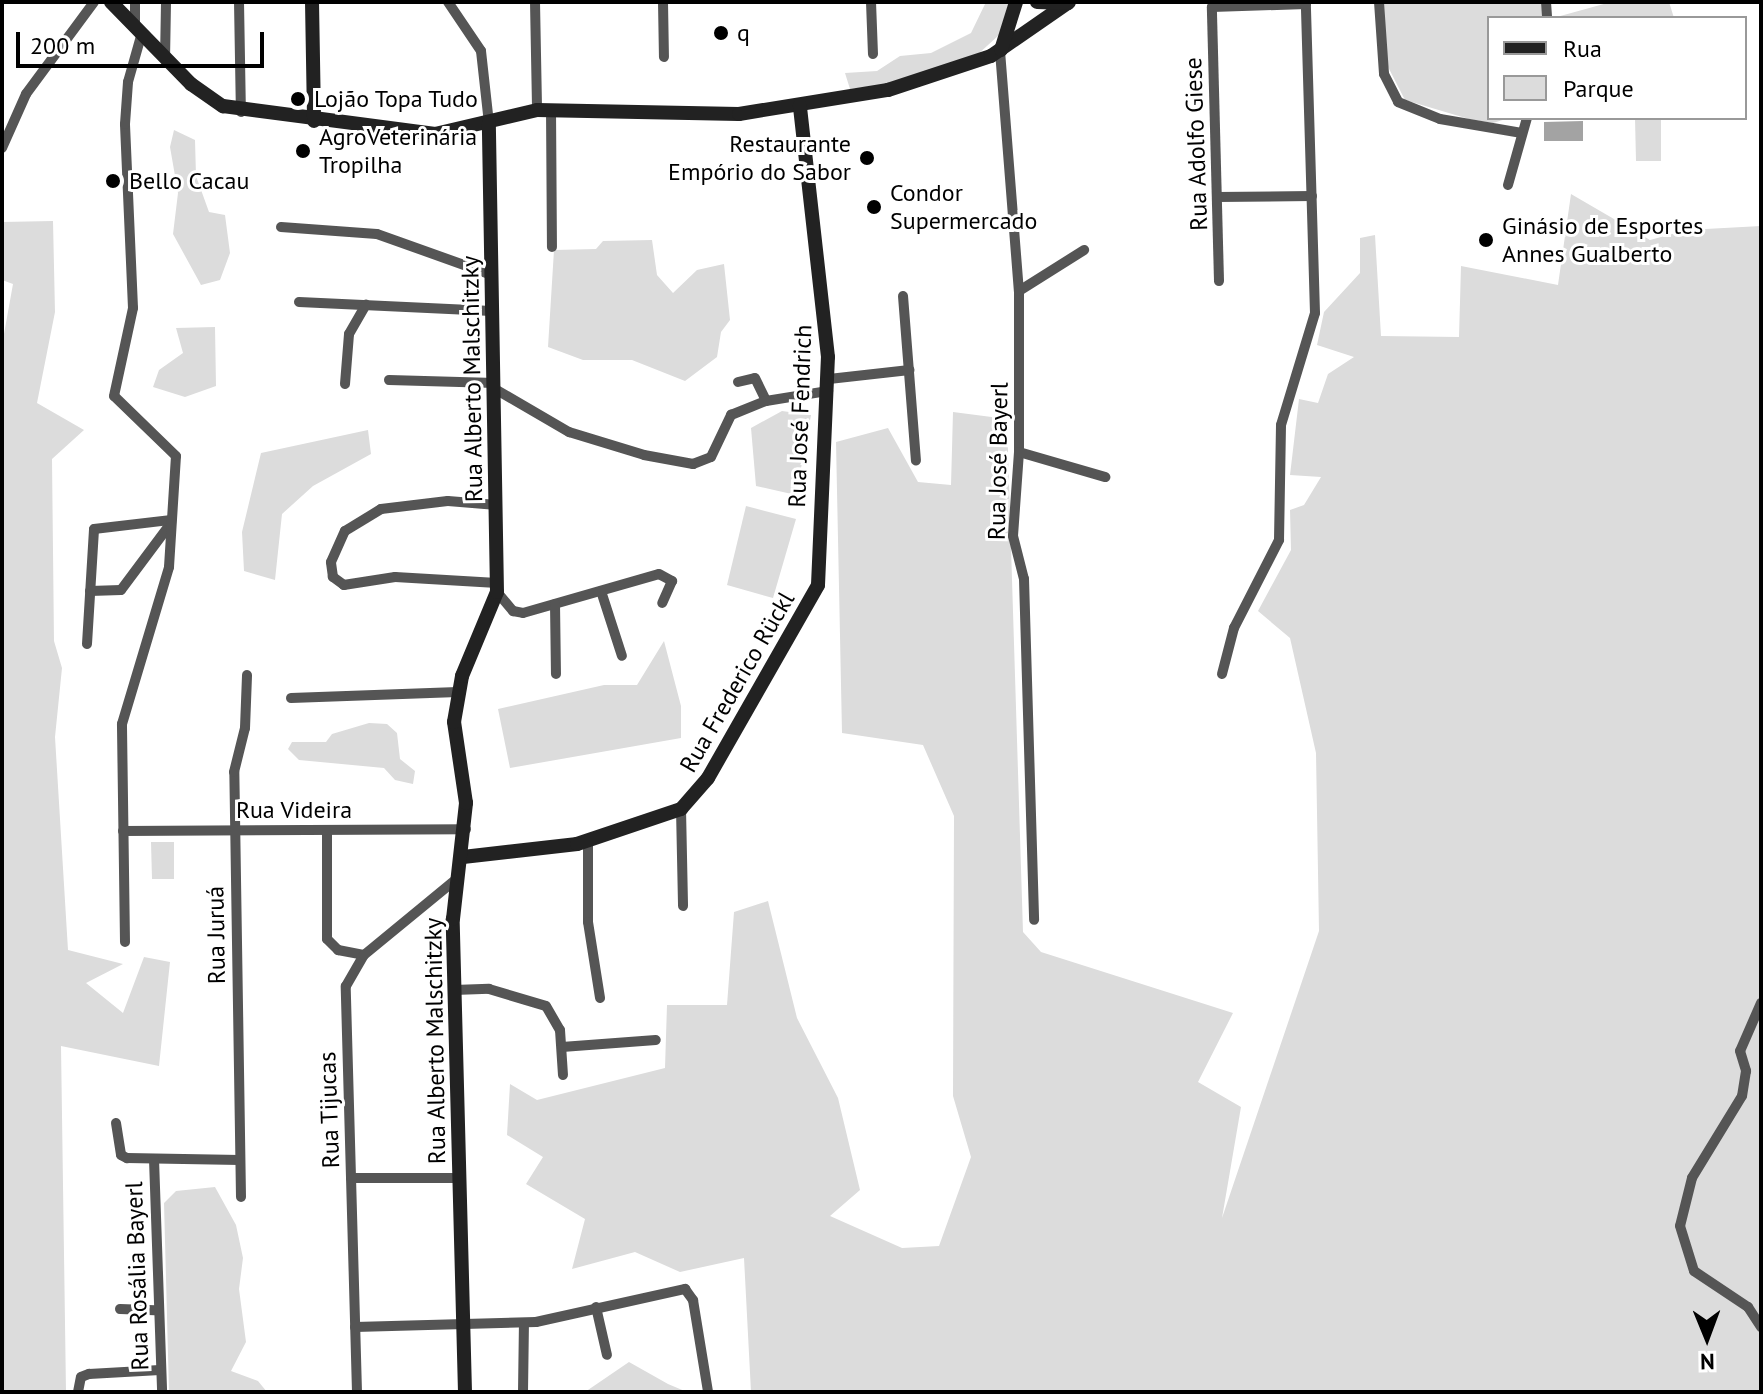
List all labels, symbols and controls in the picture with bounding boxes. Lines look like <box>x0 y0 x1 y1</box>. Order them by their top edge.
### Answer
scale bar <box>20 16 268 66</box>
legend <box>1487 16 1747 120</box>
place label: q <box>737 19 750 47</box>
marker: q <box>712 24 730 42</box>
text: 200 m <box>30 30 95 61</box>
text: Rua <box>1563 33 1602 64</box>
street label: Rua Adolfo Giese <box>1179 56 1213 232</box>
text: Parque <box>1563 73 1634 104</box>
place label: Lojão Topa Tudo <box>314 85 479 113</box>
marker: Lojão Topa Tudo <box>289 90 307 108</box>
place label: AgroVeterinária Tropilha <box>319 123 477 179</box>
place label: Restaurante Empório do Sabor <box>668 130 851 186</box>
marker: AgroVeterinária Tropilha <box>294 142 312 160</box>
marker: Restaurante Empório do Sabor <box>858 149 876 167</box>
place label: Bello Cacau <box>129 167 249 195</box>
marker: Bello Cacau <box>104 172 122 190</box>
place label: Condor Supermercado <box>890 179 1037 235</box>
marker: Condor Supermercado <box>865 198 883 216</box>
place label: Ginásio de Esportes Annes Gualberto <box>1502 212 1703 268</box>
marker: Ginásio de Esportes Annes Gualberto <box>1477 231 1495 249</box>
street label: Rua Alberto Malschitzky <box>455 255 489 503</box>
street label: Rua José Fendrich <box>782 324 818 508</box>
street label: Rua José Bayerl <box>982 382 1014 540</box>
street label: Rua Frederico Rückl <box>674 587 800 777</box>
street label: Rua Videira <box>236 796 352 824</box>
street label: Rua Juruá <box>201 886 231 984</box>
street label: Rua Alberto Malschitzky <box>418 917 452 1165</box>
street label: Rua Tijucas <box>313 1051 345 1169</box>
street label: Rua Rosália Bayerl <box>119 1181 155 1371</box>
north arrow <box>1667 1298 1747 1378</box>
text: N <box>1700 1348 1715 1376</box>

